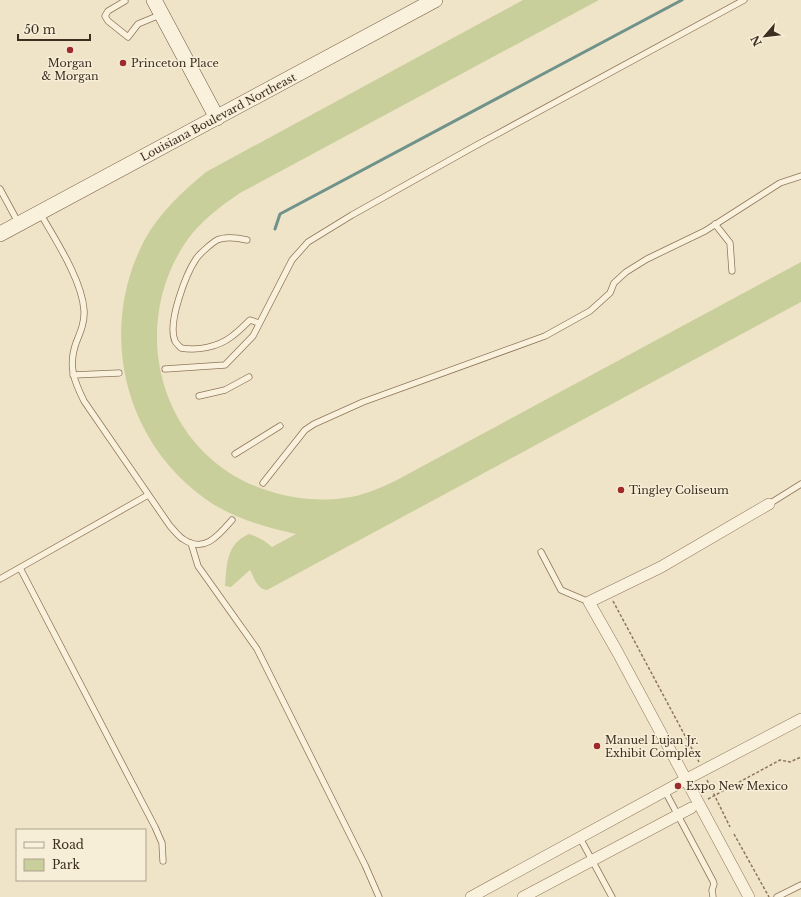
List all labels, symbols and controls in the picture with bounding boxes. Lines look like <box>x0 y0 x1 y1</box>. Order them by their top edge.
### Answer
scale bar <box>18 16 90 42</box>
north arrow <box>745 16 785 56</box>
text: 50 m <box>24 22 56 37</box>
text: N <box>747 32 765 49</box>
marker: Morgan & Morgan <box>65 45 75 55</box>
place label: Morgan & Morgan <box>41 56 99 83</box>
place label: Princeton Place <box>131 56 219 70</box>
marker: Princeton Place <box>118 58 128 68</box>
street label: Louisiana Boulevard Northeast <box>138 70 299 164</box>
place label: Tingley Coliseum <box>629 483 729 497</box>
marker: Tingley Coliseum <box>616 485 626 495</box>
place label: Manuel Lujan Jr. Exhibit Complex <box>605 733 701 760</box>
marker: Manuel Lujan Jr. Exhibit Complex <box>592 741 602 751</box>
place label: Expo New Mexico <box>686 779 788 793</box>
marker: Expo New Mexico <box>673 781 683 791</box>
legend <box>16 829 146 881</box>
text: Road <box>52 837 84 852</box>
text: Park <box>52 857 80 872</box>

